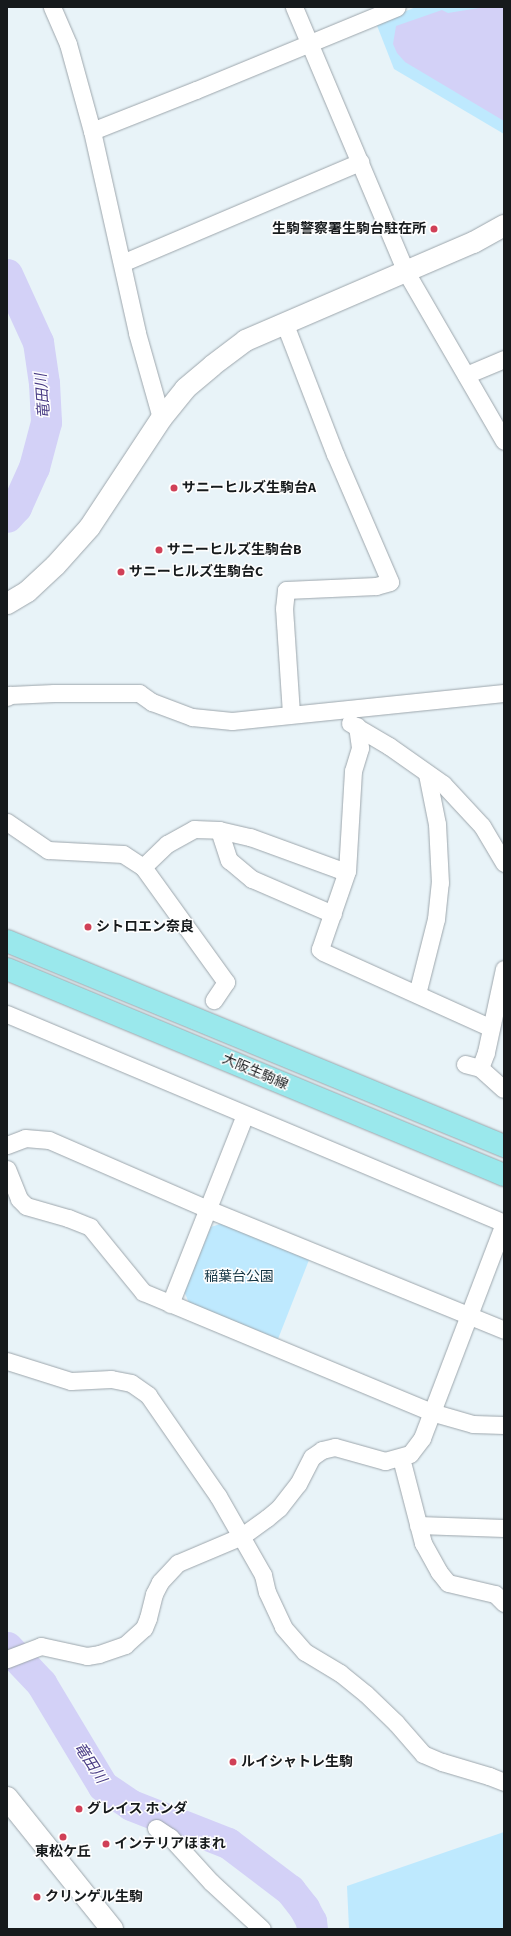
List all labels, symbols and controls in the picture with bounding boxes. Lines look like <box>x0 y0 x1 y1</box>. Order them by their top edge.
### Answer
place label: 生駒警察署生駒台駐在所 <box>272 221 426 237</box>
marker: 生駒警察署生駒台駐在所 <box>429 224 439 234</box>
water label: 竜田川 <box>32 373 54 419</box>
place label: サニーヒルズ生駒台A <box>182 480 316 496</box>
marker: サニーヒルズ生駒台A <box>169 483 179 493</box>
place label: サニーヒルズ生駒台B <box>167 542 301 558</box>
marker: サニーヒルズ生駒台B <box>154 545 164 555</box>
place label: サニーヒルズ生駒台C <box>129 564 263 580</box>
marker: サニーヒルズ生駒台C <box>116 567 126 577</box>
place label: シトロエン奈良 <box>96 919 194 935</box>
marker: シトロエン奈良 <box>83 922 93 932</box>
street label: 大阪生駒線 <box>220 1051 290 1093</box>
park label: 稲葉台公園 <box>204 1269 274 1285</box>
water label: 竜田川 <box>70 1739 110 1787</box>
place label: ルイシャトレ生駒 <box>241 1754 353 1770</box>
marker: ルイシャトレ生駒 <box>228 1757 238 1767</box>
place label: グレイス ホンダ <box>87 1801 188 1817</box>
marker: グレイス ホンダ <box>74 1804 84 1814</box>
marker: 東松ケ丘 <box>58 1832 68 1842</box>
place label: インテリアほまれ <box>114 1836 226 1852</box>
marker: インテリアほまれ <box>101 1839 111 1849</box>
place label: 東松ケ丘 <box>35 1844 91 1860</box>
place label: クリンゲル生駒 <box>45 1889 143 1905</box>
marker: クリンゲル生駒 <box>32 1892 42 1902</box>

